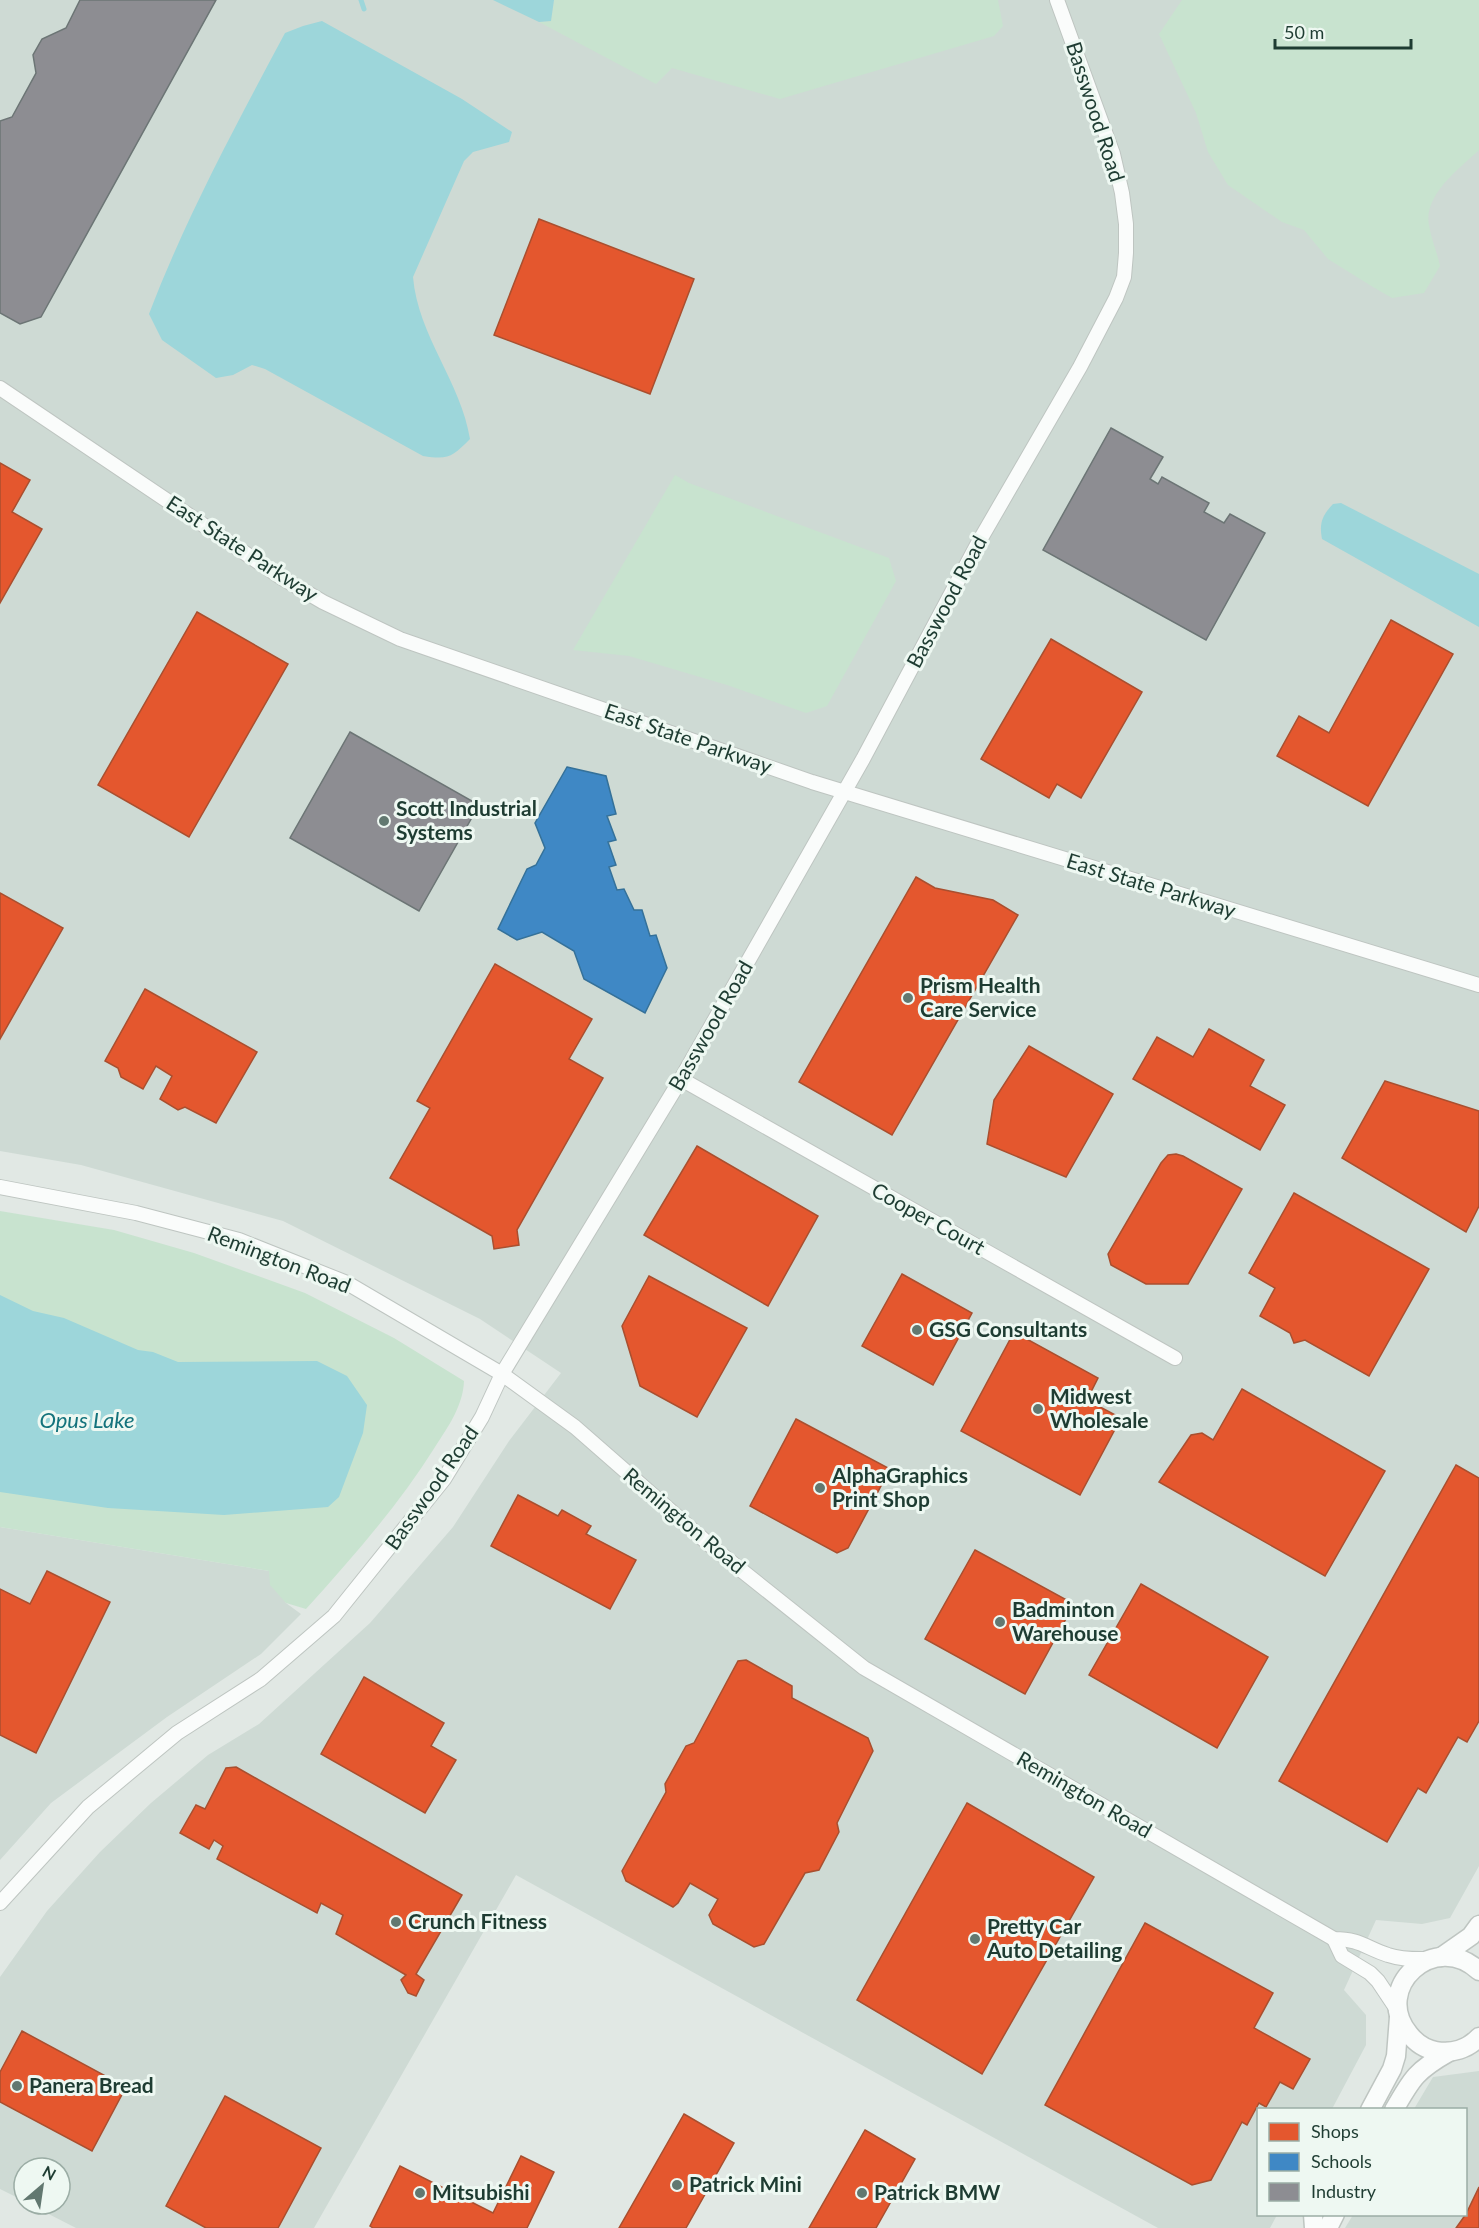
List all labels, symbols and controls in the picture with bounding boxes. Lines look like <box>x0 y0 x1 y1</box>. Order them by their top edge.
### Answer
scale bar <box>1275 12 1412 50</box>
text: 50 m <box>1284 21 1324 43</box>
street label: Basswood Road <box>1062 38 1131 185</box>
street label: East State Parkway <box>162 489 323 606</box>
street label: Basswood Road <box>900 531 991 672</box>
street label: East State Parkway <box>601 697 776 778</box>
place label: Scott Industrial Systems <box>396 795 537 844</box>
marker: Scott Industrial Systems <box>377 814 391 828</box>
street label: East State Parkway <box>1064 847 1239 922</box>
street label: Basswood Road <box>662 956 757 1095</box>
place label: Prism Health Care Service <box>920 972 1041 1021</box>
marker: Prism Health Care Service <box>901 991 915 1005</box>
street label: Cooper Court <box>868 1176 990 1259</box>
street label: Remington Road <box>204 1220 355 1297</box>
place label: GSG Consultants <box>929 1316 1087 1341</box>
marker: GSG Consultants <box>910 1323 924 1337</box>
place label: Midwest Wholesale <box>1050 1383 1149 1432</box>
marker: Midwest Wholesale <box>1031 1402 1045 1416</box>
water label: Opus Lake <box>39 1406 135 1433</box>
street label: Basswood Road <box>379 1420 483 1554</box>
street label: Remington Road <box>619 1462 751 1578</box>
place label: AlphaGraphics Print Shop <box>831 1462 968 1511</box>
marker: AlphaGraphics Print Shop <box>813 1481 827 1495</box>
place label: Badminton Warehouse <box>1012 1596 1118 1645</box>
marker: Badminton Warehouse <box>993 1615 1007 1629</box>
street label: Remington Road <box>1013 1745 1157 1842</box>
place label: Crunch Fitness <box>408 1908 547 1933</box>
place label: Pretty Car Auto Detailing <box>986 1913 1122 1962</box>
marker: Crunch Fitness <box>389 1915 403 1929</box>
marker: Pretty Car Auto Detailing <box>968 1932 982 1946</box>
place label: Panera Bread <box>29 2072 154 2097</box>
marker: Panera Bread <box>10 2079 24 2093</box>
legend <box>1257 2108 1467 2216</box>
text: Shops <box>1311 2120 1359 2142</box>
text: Schools <box>1311 2150 1372 2172</box>
north arrow <box>12 2156 72 2216</box>
text: N <box>40 2161 60 2184</box>
place label: Patrick Mini <box>689 2171 802 2196</box>
marker: Patrick Mini <box>670 2178 684 2192</box>
place label: Mitsubishi <box>432 2179 530 2204</box>
place label: Patrick BMW <box>874 2179 1000 2204</box>
text: Industry <box>1311 2180 1377 2202</box>
marker: Mitsubishi <box>413 2186 427 2200</box>
marker: Patrick BMW <box>855 2186 869 2200</box>

